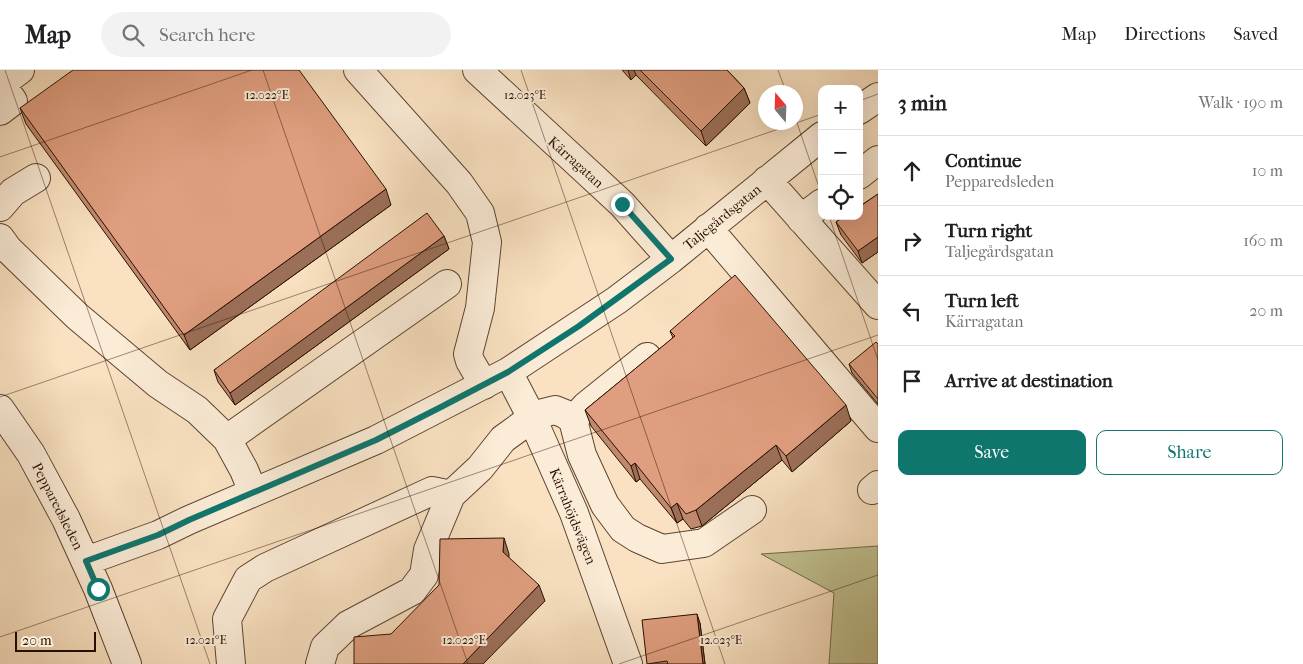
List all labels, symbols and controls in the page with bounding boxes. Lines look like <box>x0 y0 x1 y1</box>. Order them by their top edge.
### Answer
search box <box>101 12 451 57</box>
text: Map <box>25 21 71 49</box>
icon: search <box>119 21 147 49</box>
text: Search here <box>159 24 255 46</box>
text: Map <box>1062 24 1096 45</box>
text: Directions <box>1124 24 1205 45</box>
text: Saved <box>1233 24 1278 45</box>
north arrow <box>758 85 803 130</box>
map controls <box>818 85 863 220</box>
button: + <box>818 85 863 130</box>
text: 12.022°E <box>245 88 289 102</box>
text: 12.023°E <box>504 88 546 102</box>
text: 3 min <box>898 91 947 115</box>
text: Walk · 190 m <box>1199 93 1283 112</box>
button: − <box>818 130 863 175</box>
street label: Kärragatan <box>544 133 607 192</box>
text: Continue <box>945 150 1021 172</box>
icon: ahead <box>898 157 926 185</box>
text: 10 m <box>1252 161 1283 180</box>
text: Pepparedsleden <box>945 172 1054 191</box>
button: locate <box>818 175 863 220</box>
street label: Taljegårdsgatan <box>680 181 765 254</box>
route end <box>611 193 634 216</box>
text: Turn right <box>945 220 1032 242</box>
icon: right <box>898 227 926 255</box>
text: 160 m <box>1243 231 1283 250</box>
text: Taljegårdsgatan <box>945 242 1054 261</box>
text: Turn left <box>945 290 1019 312</box>
icon: left <box>898 297 926 325</box>
text: 20 m <box>1249 301 1283 320</box>
text: Kärragatan <box>945 312 1024 331</box>
icon: arrive <box>898 367 926 395</box>
text: Arrive at destination <box>945 370 1113 392</box>
button: Save <box>898 430 1086 475</box>
button: Share <box>1096 430 1283 475</box>
street label: Pepparedsleden <box>28 460 87 553</box>
street label: Kärrahöjdsvägen <box>546 466 600 567</box>
route start <box>87 578 110 601</box>
scale bar <box>15 629 96 652</box>
text: 20 m <box>22 632 52 649</box>
text: 12.021°E <box>185 633 227 647</box>
text: 12.022°E <box>442 633 486 647</box>
text: 12.023°E <box>700 633 742 647</box>

